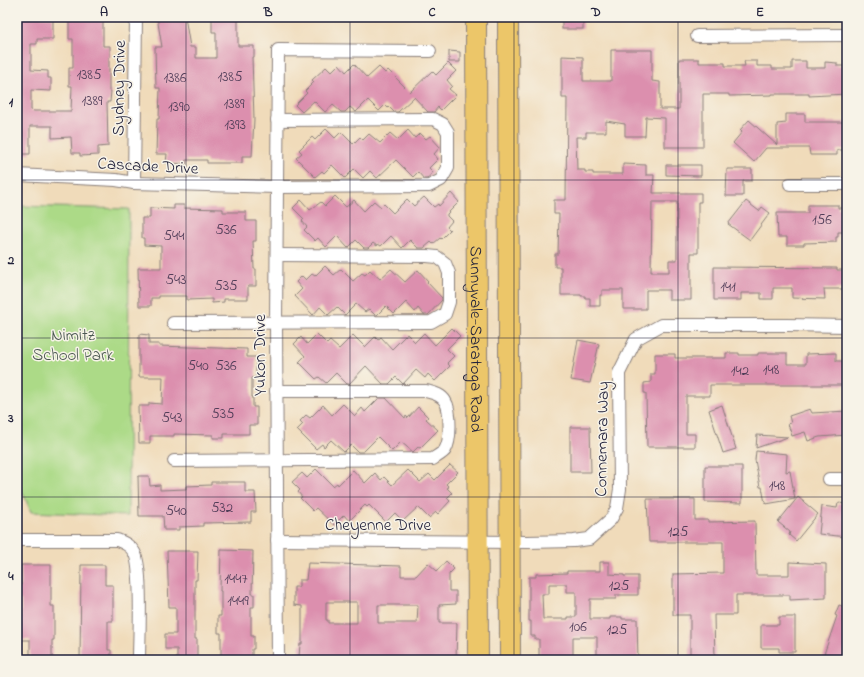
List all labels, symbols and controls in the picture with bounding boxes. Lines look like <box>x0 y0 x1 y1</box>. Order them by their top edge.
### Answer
text: A <box>100 3 108 22</box>
text: B <box>263 3 273 22</box>
text: C <box>428 3 436 22</box>
text: D <box>590 3 601 22</box>
text: E <box>756 3 764 22</box>
street label: Sydney Drive <box>106 40 134 136</box>
house number: 1385 <box>76 64 102 86</box>
house number: 1385 <box>217 66 243 88</box>
house number: 1386 <box>163 67 187 89</box>
house number: 1389 <box>81 90 103 112</box>
text: 1 <box>9 93 14 112</box>
house number: 1389 <box>223 93 245 115</box>
house number: 1390 <box>168 96 190 118</box>
house number: 1393 <box>224 114 246 136</box>
street label: Cascade Drive <box>97 151 199 182</box>
house number: 156 <box>812 209 832 231</box>
house number: 536 <box>215 219 237 241</box>
house number: 544 <box>164 225 184 247</box>
street label: Sunnyvale-Saratoga Road <box>461 246 488 433</box>
text: 2 <box>7 251 15 270</box>
house number: 543 <box>166 269 186 291</box>
house number: 535 <box>214 275 238 297</box>
house number: 141 <box>720 276 736 298</box>
street label: Yukon Drive <box>248 314 273 396</box>
park label: Nimitz School Park <box>32 323 114 368</box>
house number: 540 <box>187 355 209 377</box>
house number: 536 <box>215 355 237 377</box>
house number: 148 <box>763 359 780 381</box>
house number: 142 <box>731 360 750 382</box>
street label: Connemara Way <box>589 381 617 497</box>
house number: 535 <box>211 403 235 425</box>
house number: 543 <box>162 407 182 429</box>
text: 3 <box>7 409 14 428</box>
house number: 148 <box>769 475 786 497</box>
house number: 532 <box>211 497 234 519</box>
house number: 540 <box>165 500 187 522</box>
street label: Cheyenne Drive <box>325 513 431 539</box>
house number: 125 <box>668 521 689 543</box>
text: 4 <box>7 567 14 586</box>
house number: 1447 <box>224 568 248 590</box>
house number: 125 <box>609 575 630 597</box>
house number: 1449 <box>227 590 249 612</box>
house number: 106 <box>569 616 587 638</box>
house number: 125 <box>607 619 628 641</box>

